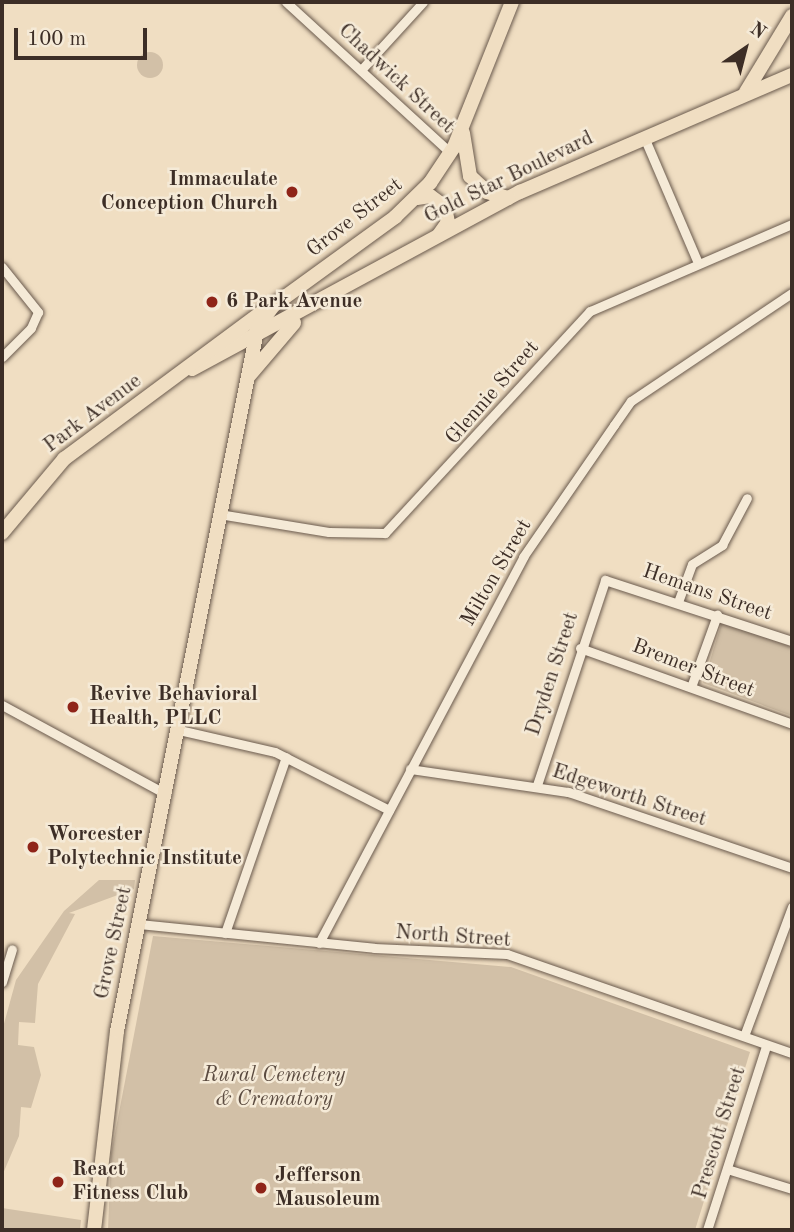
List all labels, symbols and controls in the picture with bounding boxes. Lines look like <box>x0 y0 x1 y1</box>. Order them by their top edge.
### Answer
scale bar <box>18 14 150 58</box>
north arrow <box>710 14 780 84</box>
street label: Chadwick Street <box>332 18 460 140</box>
text: N <box>746 19 769 43</box>
text: 100 m <box>27 29 86 50</box>
street label: Gold Star Boulevard <box>420 126 598 230</box>
place label: Immaculate Conception Church <box>101 167 278 217</box>
street label: Grove Street <box>302 173 408 263</box>
marker: Immaculate Conception Church <box>284 184 300 200</box>
place label: 6 Park Avenue <box>226 289 362 315</box>
marker: 6 Park Avenue <box>204 294 220 310</box>
street label: Glennie Street <box>441 336 545 450</box>
street label: Park Avenue <box>39 369 147 459</box>
street label: Milton Street <box>456 515 538 631</box>
street label: Hemans Street <box>639 559 775 627</box>
street label: Dryden Street <box>521 609 585 739</box>
street label: Bremer Street <box>628 634 758 704</box>
place label: Revive Behavioral Health, PLLC <box>89 682 258 732</box>
marker: Revive Behavioral Health, PLLC <box>63 697 83 717</box>
street label: Edgeworth Street <box>549 759 709 833</box>
place label: Worcester Polytechnic Institute <box>47 822 242 872</box>
marker: Worcester Polytechnic Institute <box>25 839 41 855</box>
street label: Grove Street <box>90 884 138 1002</box>
street label: North Street <box>395 920 511 954</box>
park label: Rural Cemetery & Crematory <box>203 1063 345 1113</box>
street label: Prescott Street <box>688 1064 752 1202</box>
place label: React Fitness Club <box>72 1157 188 1207</box>
place label: Jefferson Mausoleum <box>275 1163 380 1213</box>
marker: React Fitness Club <box>50 1174 66 1190</box>
marker: Jefferson Mausoleum <box>253 1180 269 1196</box>

